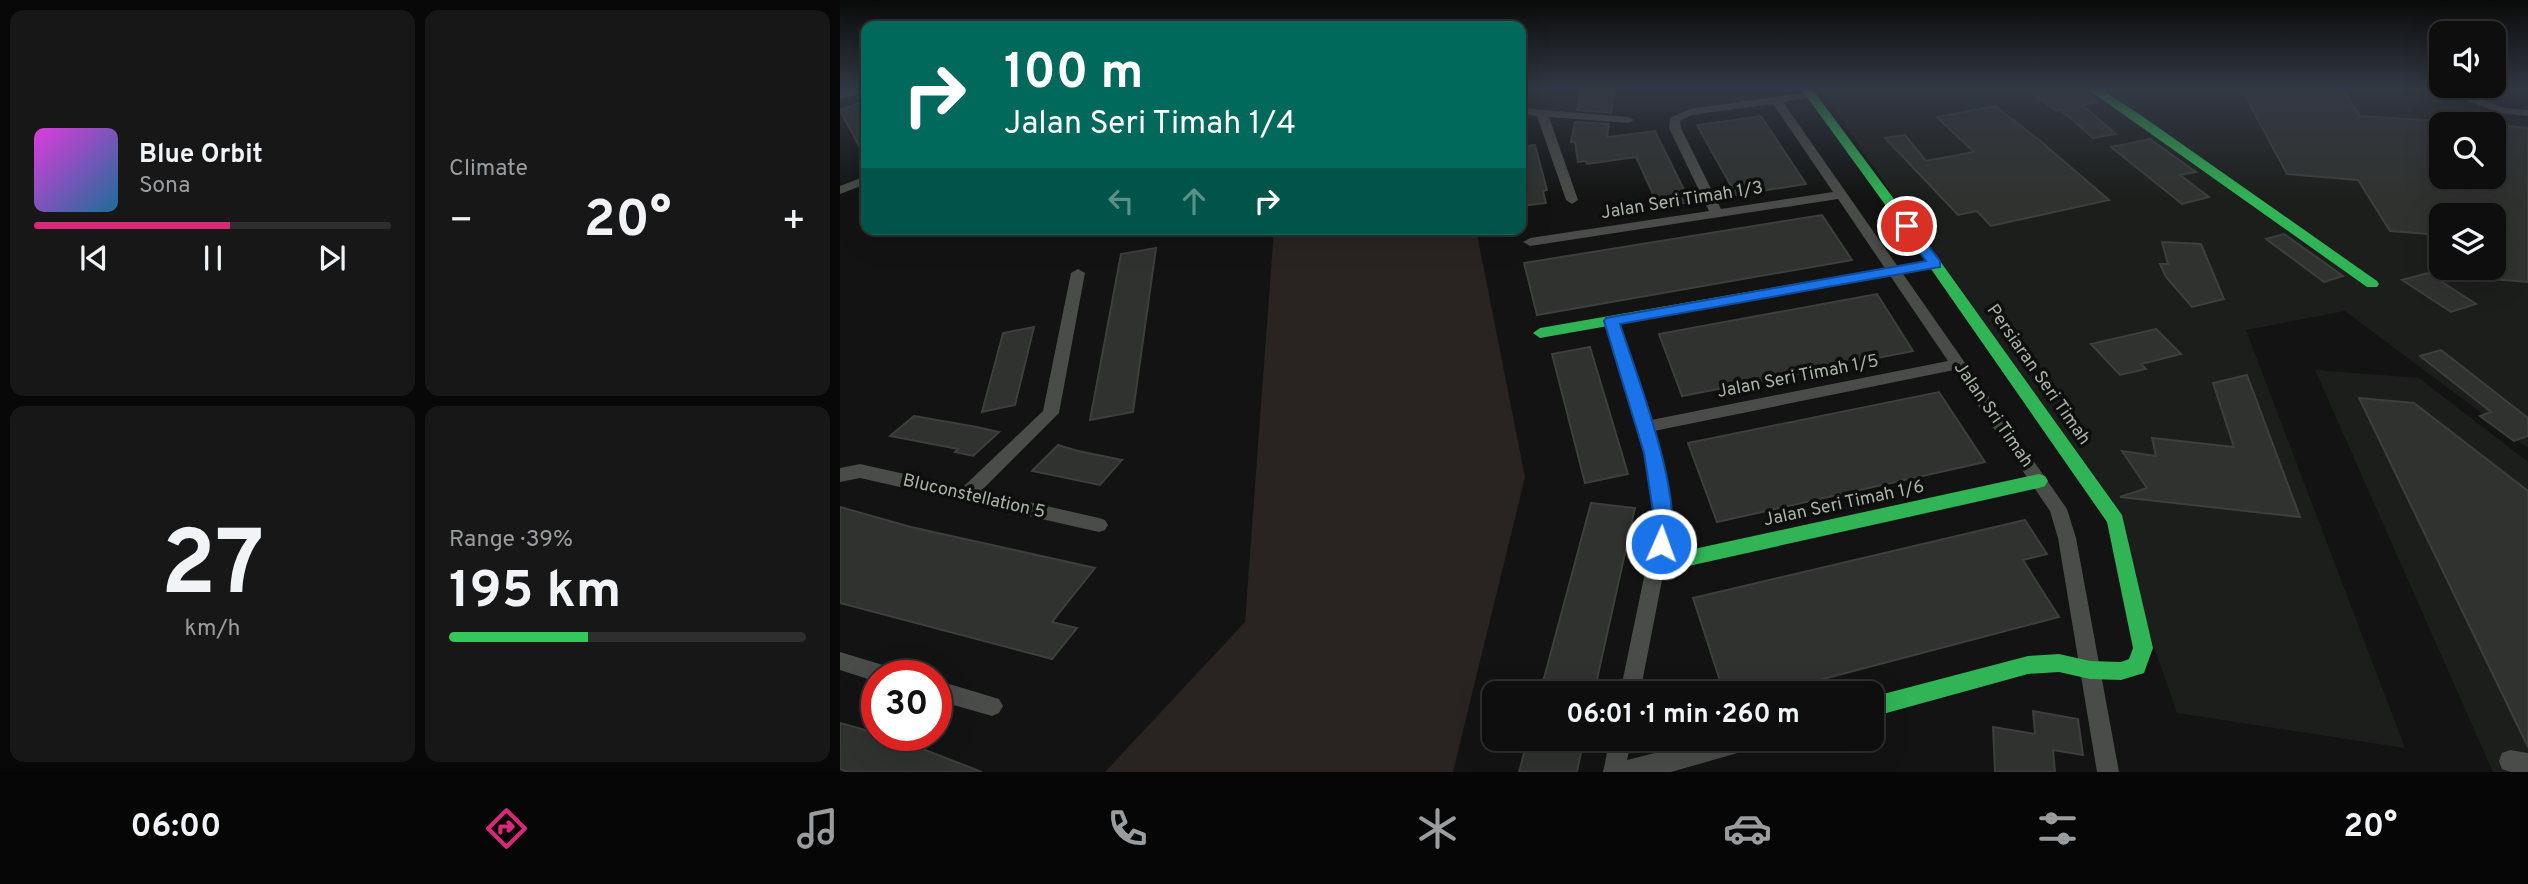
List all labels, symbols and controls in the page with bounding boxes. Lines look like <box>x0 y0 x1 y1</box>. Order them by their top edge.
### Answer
map controls <box>2429 21 2506 280</box>
button: sound <box>2429 21 2506 98</box>
text: 100 m <box>1004 44 1143 106</box>
icon: right <box>889 49 980 140</box>
text: Jalan Seri Timah 1/4 <box>1004 105 1296 145</box>
button: search <box>2429 112 2506 189</box>
text: Blue Orbit <box>139 139 263 172</box>
text: Climate <box>449 155 528 184</box>
text: Sona <box>139 172 190 201</box>
street label: Jalan Seri Timah 1/3 <box>1599 177 1765 225</box>
icon: left <box>1102 182 1140 220</box>
icon: ahead <box>1175 182 1213 220</box>
icon: right <box>1248 182 1286 220</box>
text: 20° <box>584 189 671 255</box>
pin <box>1877 196 1937 256</box>
text: − <box>449 198 474 247</box>
text: + <box>781 198 806 247</box>
button: layers <box>2429 203 2506 280</box>
icon: arrive <box>1888 207 1926 245</box>
icon: previous <box>75 239 113 277</box>
icon: pause <box>194 239 232 277</box>
icon: next <box>313 239 351 277</box>
street label: Persiaran Seri Timah <box>1981 300 2095 450</box>
street label: Jalan Seri Timah 1/5 <box>1715 350 1881 404</box>
street label: Jalan Sri Timah <box>1948 358 2038 472</box>
street label: Bluconstellation 5 <box>901 469 1047 525</box>
street label: Jalan Seri Timah 1/6 <box>1761 476 1927 532</box>
position arrow <box>1624 507 1698 581</box>
text: 27 <box>161 512 264 627</box>
text: Range · 39% <box>449 526 573 555</box>
text: 195 km <box>449 560 621 626</box>
text: km/h <box>185 615 240 644</box>
speed limit sign: 30 <box>861 660 952 751</box>
text: 06:01 · 1 min · 260 m <box>1566 699 1800 732</box>
icon: directions <box>482 804 531 853</box>
icon: music <box>793 804 842 853</box>
icon: phone <box>1103 804 1152 853</box>
icon: climate <box>1413 804 1462 853</box>
icon: car <box>1723 804 1772 853</box>
icon: filters <box>2033 804 2082 853</box>
text: 06:00 <box>131 808 221 848</box>
text: 20° <box>2343 808 2397 848</box>

